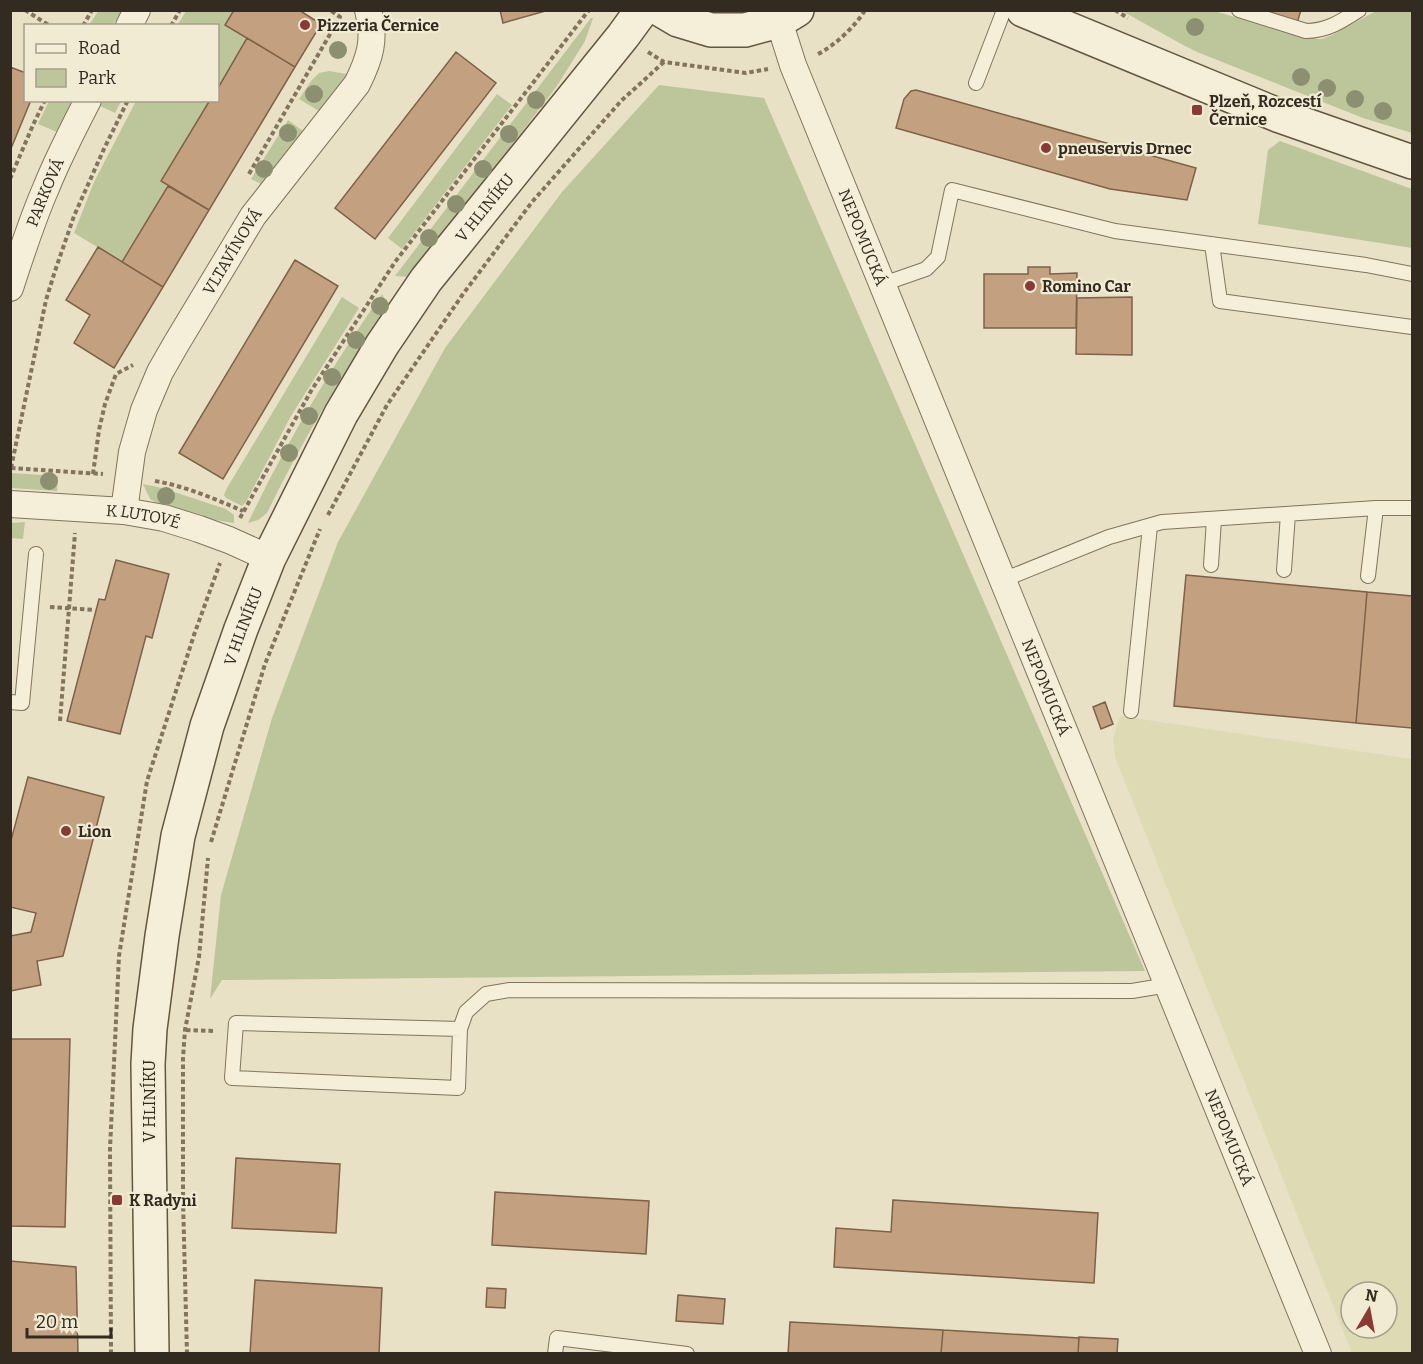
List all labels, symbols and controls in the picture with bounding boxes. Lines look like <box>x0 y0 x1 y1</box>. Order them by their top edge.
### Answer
place label: Pizzeria Černice <box>317 15 439 35</box>
marker: Pizzeria Černice <box>298 18 312 32</box>
legend <box>24 24 219 102</box>
text: Road <box>78 37 121 59</box>
text: Park <box>78 67 117 89</box>
place label: Plzeň, Rozcestí Černice <box>1209 92 1322 129</box>
marker: Plzeň, Rozcestí Černice <box>1190 103 1204 117</box>
place label: pneuservis Drnec <box>1058 139 1192 158</box>
marker: pneuservis Drnec <box>1039 141 1053 155</box>
street label: PARKOVÁ <box>23 154 68 229</box>
street label: V HLINÍKU <box>452 170 518 246</box>
street label: NEPOMUCKÁ <box>834 186 892 289</box>
street label: VLTAVÍNOVÁ <box>199 203 266 298</box>
place label: Romino Car <box>1042 277 1131 296</box>
marker: Romino Car <box>1023 279 1037 293</box>
street label: K LUTOVÉ <box>106 501 183 533</box>
street label: V HLINÍKU <box>220 584 267 668</box>
street label: NEPOMUCKÁ <box>1018 636 1075 739</box>
place label: Lion <box>78 822 112 841</box>
marker: Lion <box>59 824 73 838</box>
street label: V HLINÍKU <box>139 1060 159 1142</box>
street label: NEPOMUCKÁ <box>1201 1086 1259 1189</box>
place label: K Radyni <box>129 1191 197 1210</box>
marker: K Radyni <box>110 1193 124 1207</box>
north arrow <box>1339 1280 1399 1340</box>
text: N <box>1364 1285 1379 1306</box>
scale bar <box>27 1301 111 1339</box>
text: 20 m <box>36 1311 78 1333</box>

